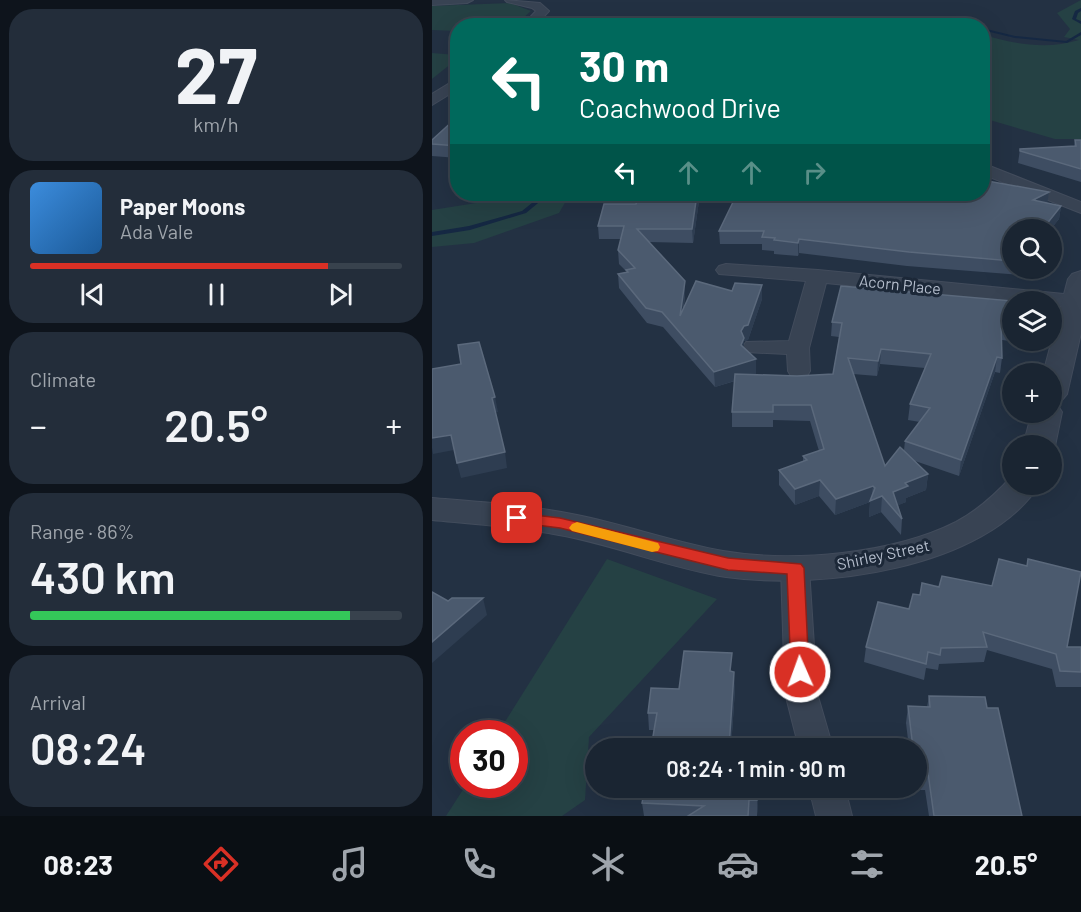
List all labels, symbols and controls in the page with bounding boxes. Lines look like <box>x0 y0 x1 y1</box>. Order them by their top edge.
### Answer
text: 27 <box>175 26 257 120</box>
text: 30 m <box>579 40 669 90</box>
icon: left <box>480 42 558 120</box>
text: Coachwood Drive <box>579 91 781 123</box>
text: km/h <box>193 112 239 136</box>
icon: left <box>609 156 642 189</box>
icon: ahead <box>672 156 705 189</box>
icon: ahead <box>735 156 768 189</box>
icon: right <box>798 156 831 189</box>
text: Paper Moons <box>120 193 245 219</box>
text: Ada Vale <box>120 219 193 243</box>
map controls <box>1002 219 1062 495</box>
button: search <box>1002 219 1062 279</box>
street label: Acorn Place <box>858 270 942 298</box>
icon: previous <box>76 278 109 311</box>
icon: pause <box>200 278 233 311</box>
icon: next <box>324 278 357 311</box>
button: layers <box>1002 291 1062 351</box>
button: + <box>1002 363 1062 423</box>
text: Climate <box>30 367 96 391</box>
text: 20.5° <box>164 397 268 451</box>
text: − <box>30 405 47 445</box>
text: + <box>385 405 402 445</box>
button: − <box>1002 435 1062 495</box>
pin <box>491 492 542 543</box>
icon: arrive <box>500 501 533 534</box>
text: Range · 86% <box>30 519 134 543</box>
street label: Shirley Street <box>835 535 931 573</box>
text: 430 km <box>30 549 176 603</box>
position arrow <box>768 640 832 704</box>
text: Arrival <box>30 690 86 714</box>
text: 08:24 <box>30 720 147 774</box>
speed limit sign: 30 <box>450 720 528 798</box>
text: 08:24 · 1 min · 90 m <box>666 755 846 781</box>
icon: directions <box>200 843 242 885</box>
icon: music <box>329 843 371 885</box>
icon: phone <box>458 843 500 885</box>
icon: climate <box>587 843 629 885</box>
icon: car <box>717 843 759 885</box>
icon: filters <box>846 843 888 885</box>
text: 08:23 <box>44 848 113 880</box>
text: 20.5° <box>975 848 1037 880</box>

